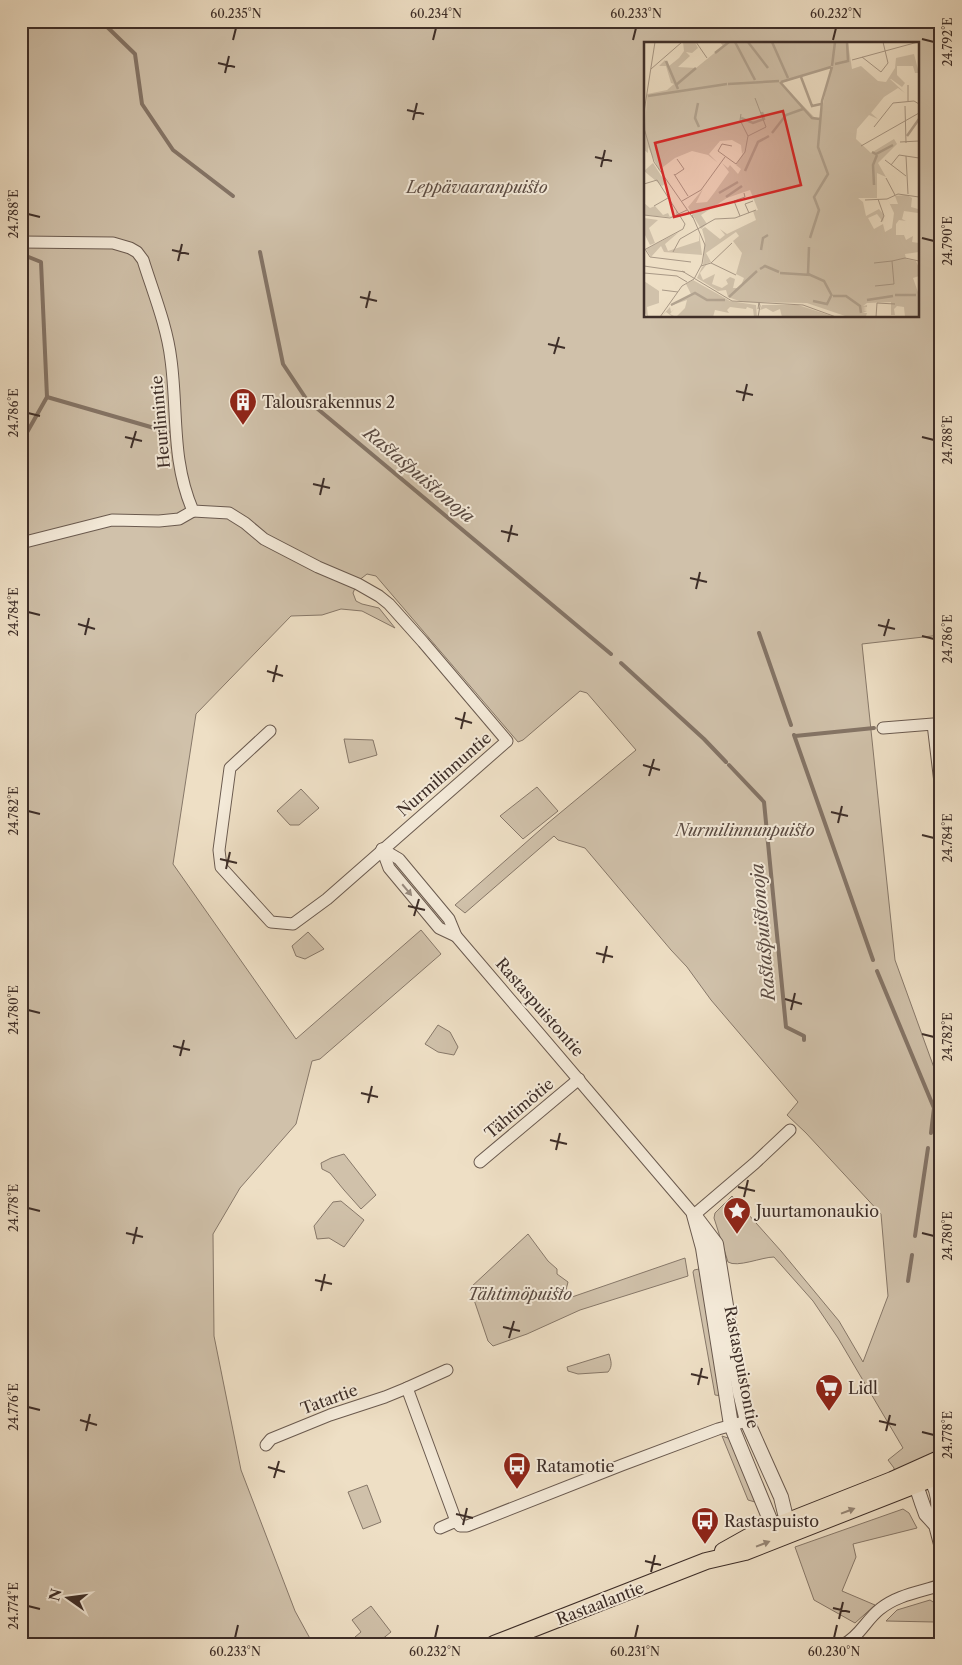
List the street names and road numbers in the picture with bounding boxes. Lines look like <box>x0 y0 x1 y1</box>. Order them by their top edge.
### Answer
street label: Heurlinintie <box>146 375 174 469</box>
street label: Nurmilinnuntie <box>393 728 495 820</box>
street label: Rastaspuistontie <box>492 953 588 1061</box>
street label: Tähtimötie <box>481 1073 557 1143</box>
street label: Rastaspuistontie <box>720 1304 764 1430</box>
street label: Tatartie <box>298 1379 360 1419</box>
street label: Rastaalantie <box>553 1577 647 1629</box>

